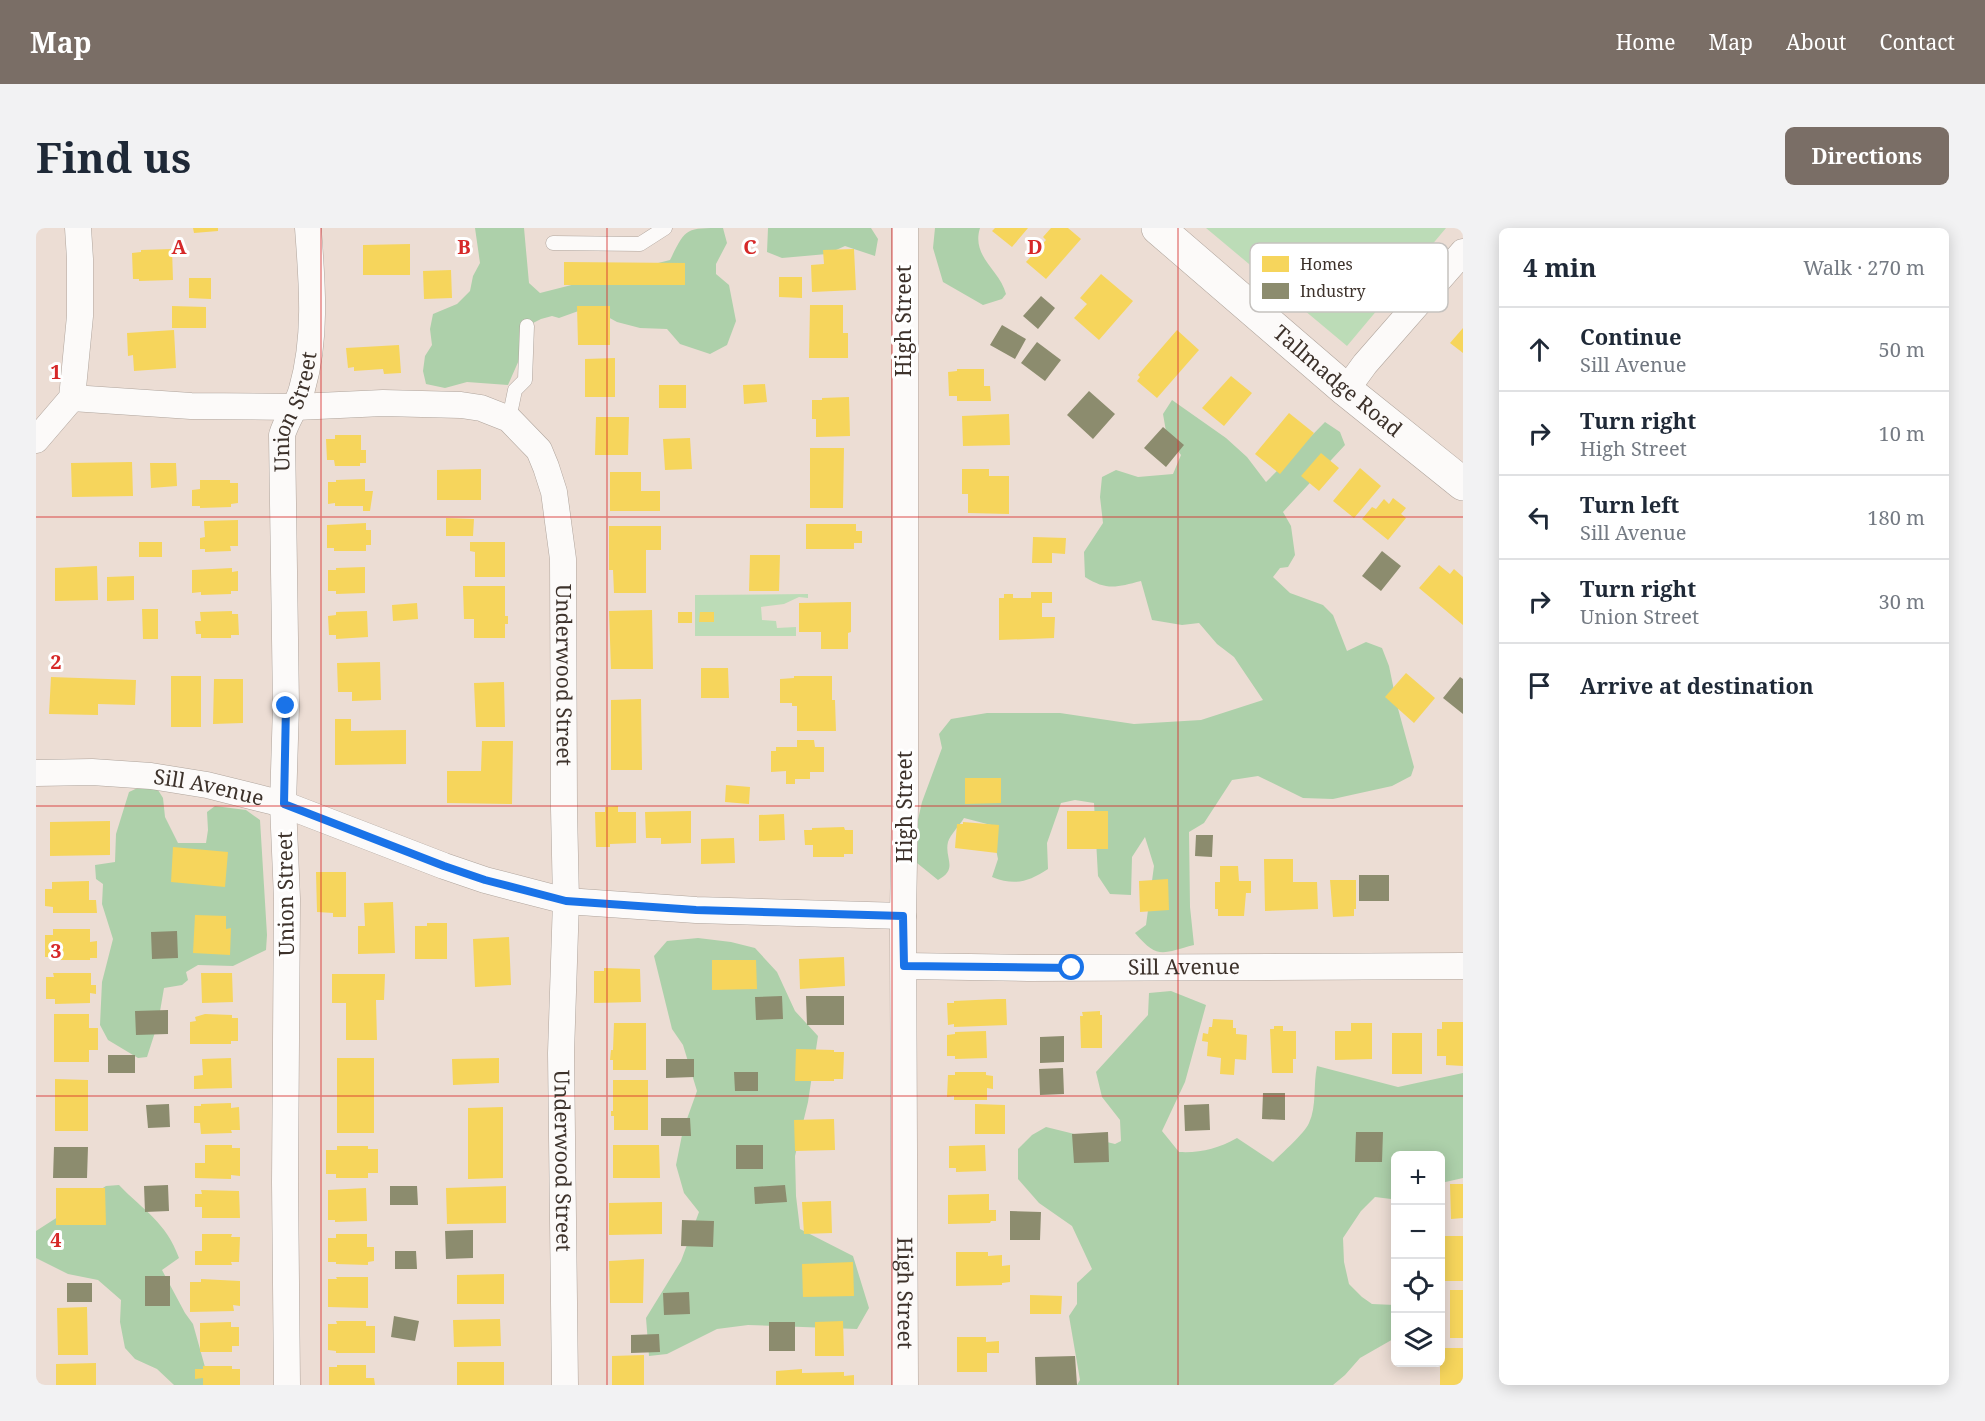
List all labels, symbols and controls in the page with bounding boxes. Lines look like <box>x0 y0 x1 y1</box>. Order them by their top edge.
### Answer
text: Map <box>30 23 92 61</box>
text: Home <box>1616 28 1676 56</box>
text: Map <box>1709 28 1753 56</box>
text: About <box>1786 28 1847 56</box>
text: Contact <box>1880 28 1955 56</box>
button: Directions <box>1785 127 1949 185</box>
text: Find us <box>36 128 191 185</box>
text: A <box>171 233 187 260</box>
text: B <box>457 233 471 260</box>
text: C <box>743 233 757 260</box>
text: D <box>1027 233 1043 260</box>
legend <box>1250 243 1448 312</box>
text: 4 min <box>1523 249 1597 285</box>
text: Homes <box>1300 253 1353 275</box>
text: Walk · 270 m <box>1803 254 1925 281</box>
street label: High Street <box>889 265 917 377</box>
text: Industry <box>1300 280 1367 302</box>
street label: Tallmadge Road <box>1268 318 1408 443</box>
text: Continue <box>1580 321 1682 351</box>
icon: ahead <box>1523 333 1556 366</box>
text: 50 m <box>1879 336 1925 363</box>
street label: Union Street <box>267 350 322 472</box>
text: Sill Avenue <box>1580 351 1686 378</box>
text: 1 <box>50 358 62 385</box>
text: Turn right <box>1580 405 1696 435</box>
icon: right <box>1523 417 1556 450</box>
text: 10 m <box>1879 420 1925 447</box>
text: High Street <box>1580 435 1687 462</box>
text: Turn left <box>1580 489 1679 519</box>
icon: left <box>1523 501 1556 534</box>
text: 180 m <box>1867 504 1925 531</box>
text: Sill Avenue <box>1580 519 1686 546</box>
text: Turn right <box>1580 573 1696 603</box>
street label: Underwood Street <box>550 584 579 766</box>
icon: right <box>1523 585 1556 618</box>
text: 30 m <box>1879 588 1925 615</box>
text: Union Street <box>1580 603 1699 630</box>
text: 2 <box>50 648 62 675</box>
icon: arrive <box>1523 669 1556 702</box>
text: Arrive at destination <box>1580 670 1814 700</box>
route end <box>272 692 298 718</box>
street label: High Street <box>890 751 918 863</box>
street label: Sill Avenue <box>152 762 267 812</box>
street label: Union Street <box>270 831 300 957</box>
text: 3 <box>50 937 62 964</box>
street label: Sill Avenue <box>1128 952 1240 981</box>
route start <box>1058 954 1084 980</box>
street label: Underwood Street <box>548 1070 578 1252</box>
map controls <box>1391 1151 1445 1367</box>
button: + <box>1391 1151 1445 1205</box>
button: − <box>1391 1205 1445 1259</box>
text: 4 <box>50 1226 62 1253</box>
street label: High Street <box>891 1237 920 1349</box>
button: locate <box>1391 1259 1445 1313</box>
button: layers <box>1391 1313 1445 1367</box>

